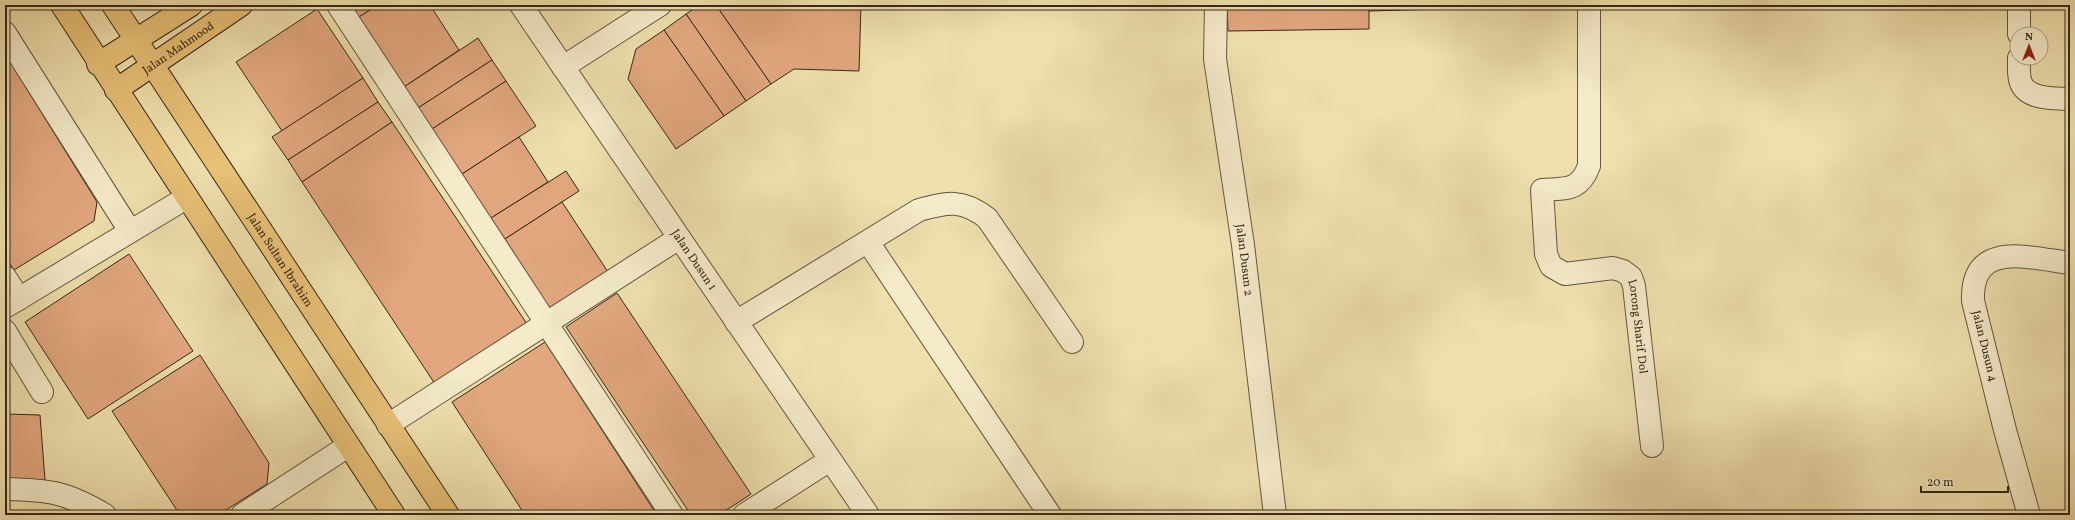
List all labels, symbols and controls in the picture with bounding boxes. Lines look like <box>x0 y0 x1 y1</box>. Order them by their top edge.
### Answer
street label: Jalan Mahmood <box>140 18 218 79</box>
north arrow <box>2009 26 2049 66</box>
text: N <box>2025 30 2033 45</box>
street label: Jalan Sultan Ibrahim <box>243 210 316 311</box>
street label: Jalan Dusun 2 <box>1231 223 1256 297</box>
street label: Jalan Dusun 1 <box>667 226 720 294</box>
street label: Lorong Sharif Dol <box>1623 277 1651 375</box>
street label: Jalan Dusun 4 <box>1967 309 2001 384</box>
scale bar <box>1921 468 2008 494</box>
text: 20 m <box>1927 475 1954 491</box>

